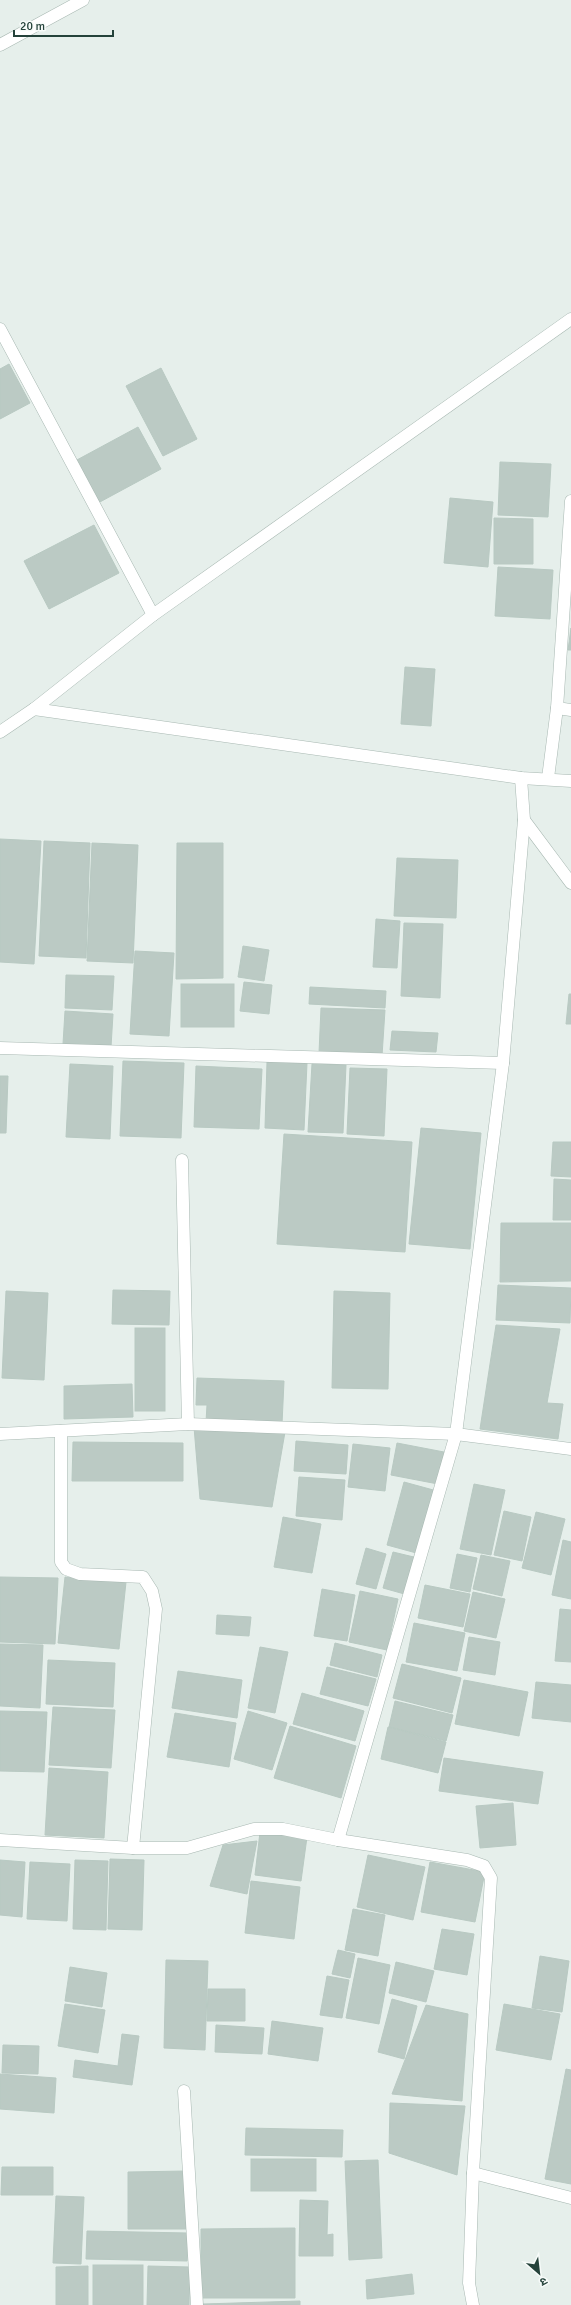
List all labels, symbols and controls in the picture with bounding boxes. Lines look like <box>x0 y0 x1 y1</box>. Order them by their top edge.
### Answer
scale bar <box>14 12 113 38</box>
text: 20 m <box>20 19 45 34</box>
north arrow <box>519 2253 559 2293</box>
text: उ <box>537 2274 549 2289</box>

